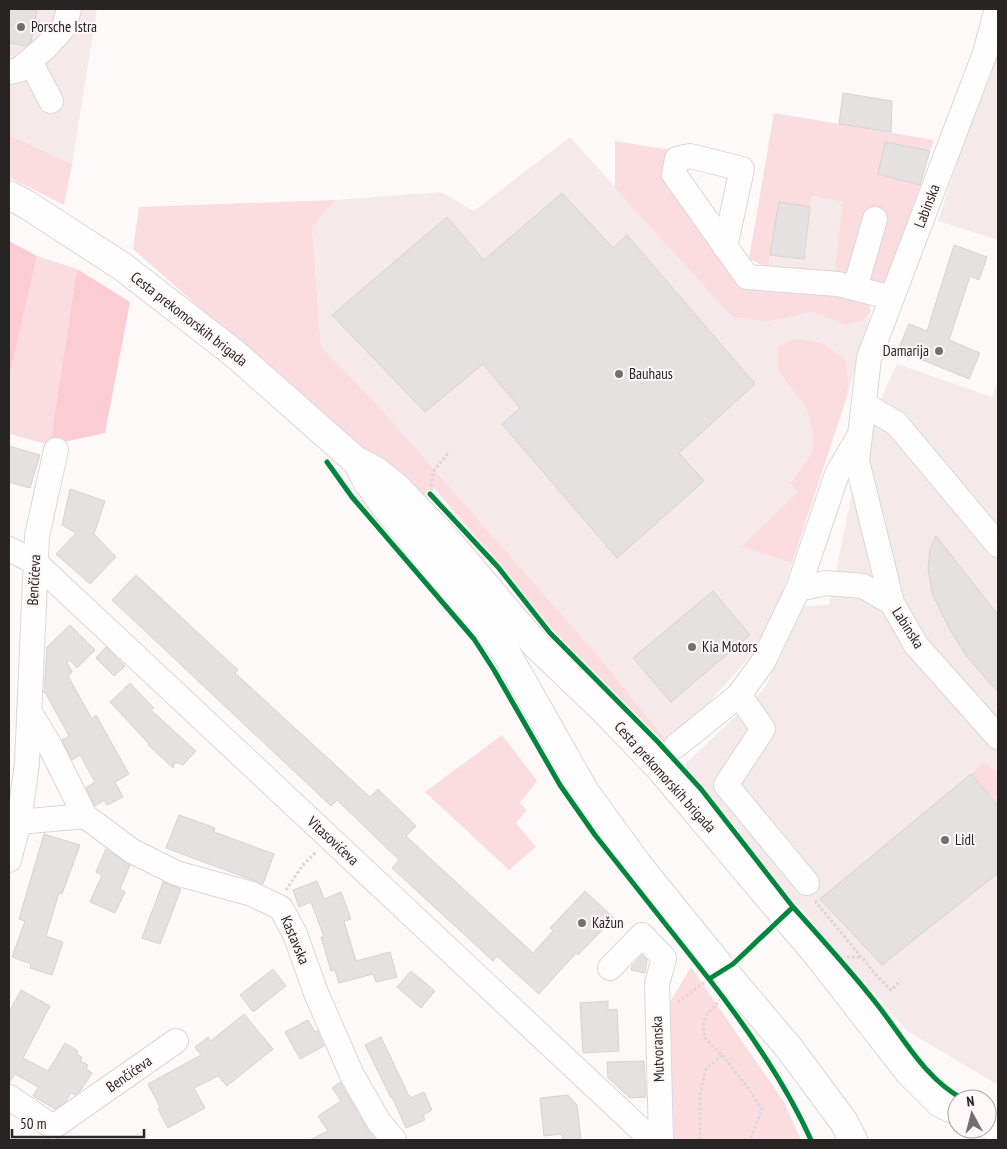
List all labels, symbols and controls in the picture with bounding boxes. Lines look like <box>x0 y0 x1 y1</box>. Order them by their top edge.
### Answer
place label: Porsche Istra <box>31 17 97 36</box>
marker: Porsche Istra <box>15 21 27 33</box>
street label: Labinska <box>910 181 944 230</box>
street label: Cesta prekomorskih brigada <box>127 267 252 370</box>
place label: Damarija <box>883 341 929 360</box>
marker: Damarija <box>933 345 945 357</box>
place label: Bauhaus <box>629 364 673 383</box>
marker: Bauhaus <box>613 368 625 380</box>
street label: Benčićeva <box>23 554 44 606</box>
street label: Labinska <box>888 604 929 652</box>
place label: Kia Motors <box>702 637 758 656</box>
marker: Kia Motors <box>686 641 698 653</box>
street label: Cesta prekomorskih brigada <box>610 717 720 836</box>
street label: Vitasovićeva <box>303 811 363 869</box>
place label: Lidl <box>955 830 975 849</box>
marker: Lidl <box>939 834 951 846</box>
street label: Kastavska <box>277 913 314 967</box>
place label: Kažun <box>592 913 624 932</box>
marker: Kažun <box>576 917 588 929</box>
street label: Mutvoranska <box>647 1016 668 1082</box>
street label: Benčićeva <box>102 1051 155 1096</box>
north arrow <box>947 1089 997 1139</box>
text: N <box>966 1092 975 1110</box>
scale bar <box>12 1106 145 1138</box>
text: 50 m <box>20 1114 46 1133</box>

